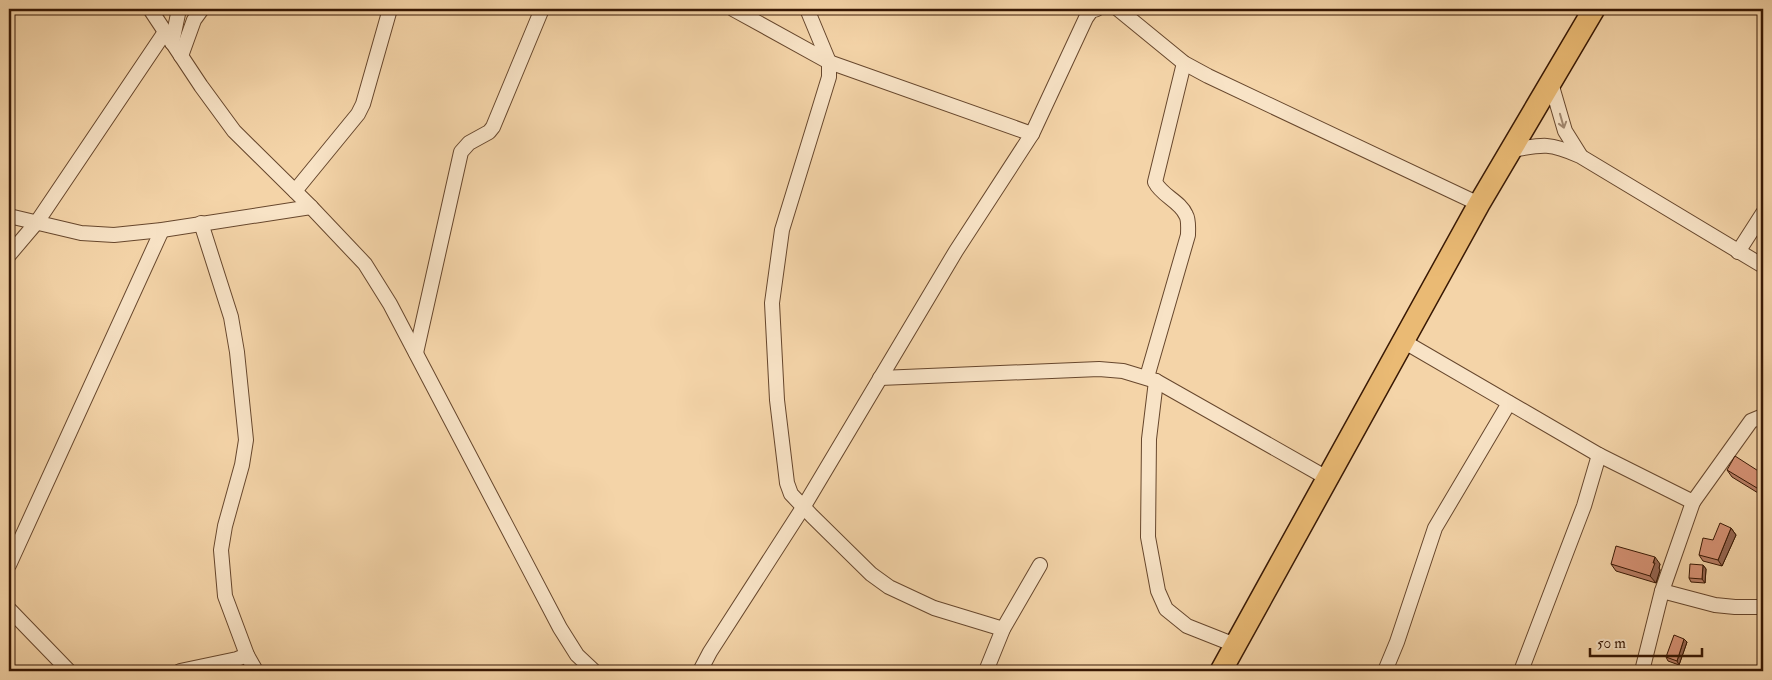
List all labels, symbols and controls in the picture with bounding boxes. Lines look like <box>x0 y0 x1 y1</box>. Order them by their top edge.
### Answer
one-way arrow <box>1558 113 1568 129</box>
scale bar <box>1590 625 1702 657</box>
text: 50 m <box>1597 634 1626 653</box>

